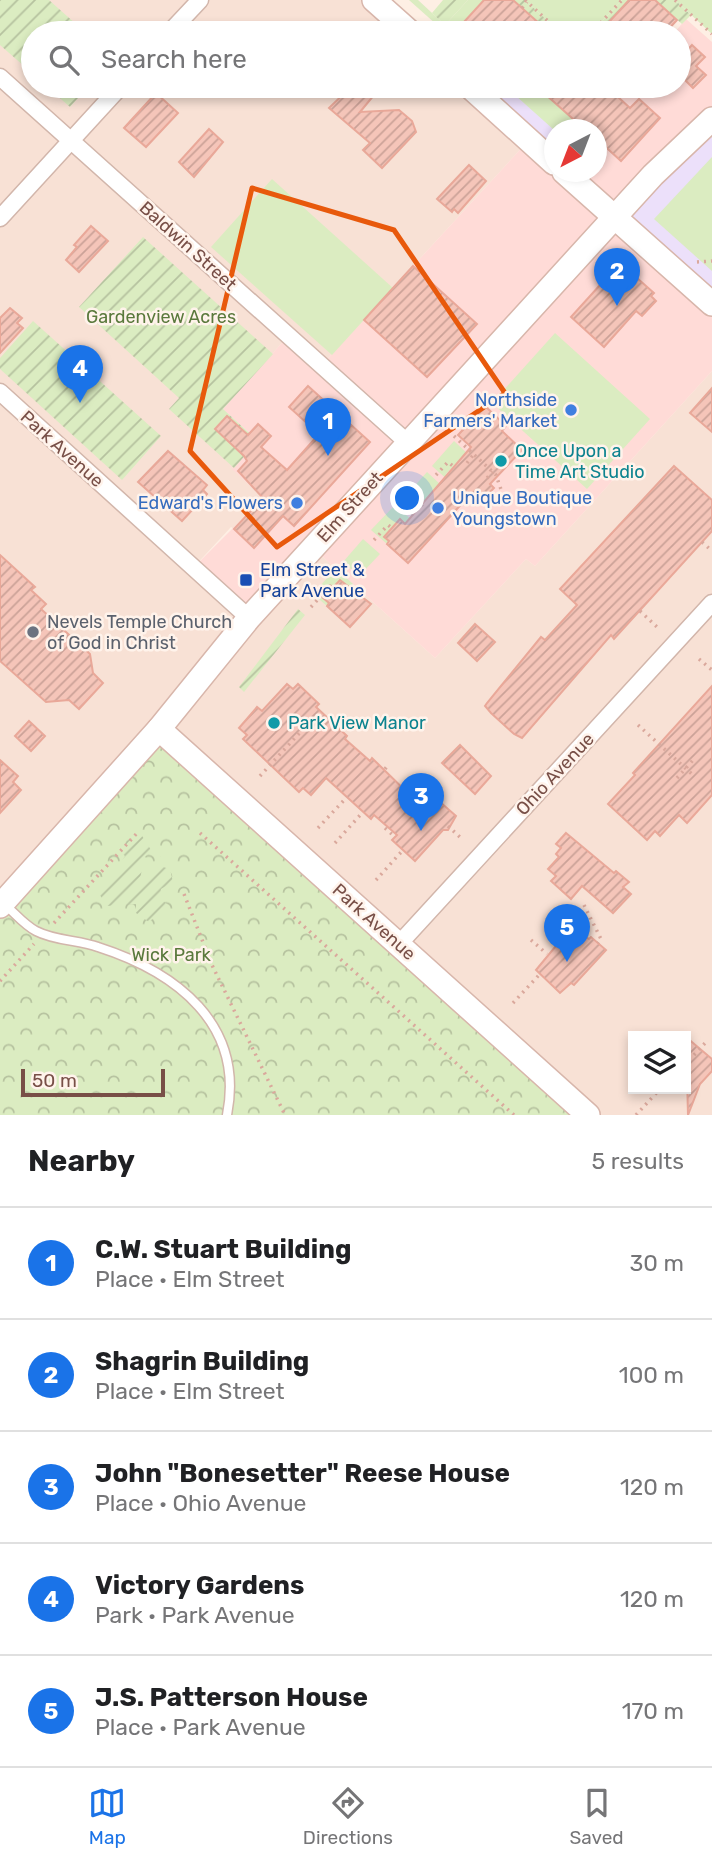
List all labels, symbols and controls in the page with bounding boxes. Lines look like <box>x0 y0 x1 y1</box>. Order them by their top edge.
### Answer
search box <box>21 21 691 98</box>
icon: search <box>45 41 83 79</box>
text: Search here <box>101 44 247 75</box>
north arrow <box>544 119 607 182</box>
street label: Baldwin Street <box>135 197 241 295</box>
pin: 2 <box>594 248 640 306</box>
park label: Gardenview Acres <box>86 306 236 328</box>
pin: 4 <box>57 345 103 403</box>
place label: Northside Farmers' Market <box>423 389 557 432</box>
pin: 1 <box>305 398 351 456</box>
marker: Northside Farmers' Market <box>563 402 579 418</box>
street label: Park Avenue <box>16 406 108 492</box>
place label: Once Upon a Time Art Studio <box>515 440 645 483</box>
marker: Once Upon a Time Art Studio <box>493 453 509 469</box>
street label: Elm Street <box>312 467 388 547</box>
your location <box>390 481 424 515</box>
place label: Unique Boutique Youngstown <box>452 487 592 530</box>
place label: Edward's Flowers <box>138 492 283 514</box>
marker: Edward's Flowers <box>289 495 305 511</box>
marker: Unique Boutique Youngstown <box>430 500 446 516</box>
place label: Elm Street & Park Avenue <box>260 559 365 602</box>
marker: Elm Street & Park Avenue <box>238 572 254 588</box>
place label: Nevels Temple Church of God in Christ <box>47 611 232 654</box>
marker: Nevels Temple Church of God in Christ <box>25 624 41 640</box>
place label: Park View Manor <box>288 712 426 734</box>
marker: Park View Manor <box>266 715 282 731</box>
street label: Ohio Avenue <box>511 728 599 820</box>
pin: 3 <box>398 773 444 831</box>
street label: Park Avenue <box>328 879 420 965</box>
pin: 5 <box>544 904 590 962</box>
park label: Wick Park <box>131 944 212 966</box>
map controls <box>628 1031 691 1094</box>
button: layers <box>628 1031 691 1094</box>
scale bar <box>21 1066 164 1098</box>
text: 50 m <box>32 1069 77 1092</box>
text: Nearby <box>28 1143 135 1179</box>
text: 5 results <box>591 1147 684 1175</box>
text: C.W. Stuart Building <box>95 1234 351 1265</box>
text: 1 <box>45 1249 57 1277</box>
text: 30 m <box>629 1249 684 1277</box>
text: Place · Elm Street <box>95 1265 285 1293</box>
text: Shagrin Building <box>95 1346 309 1377</box>
text: 2 <box>44 1361 58 1389</box>
text: 100 m <box>619 1361 684 1389</box>
text: Place · Elm Street <box>95 1377 285 1405</box>
text: John "Bonesetter" Reese House <box>95 1458 510 1489</box>
text: 3 <box>43 1473 59 1501</box>
text: 120 m <box>620 1473 684 1501</box>
text: Place · Ohio Avenue <box>95 1489 306 1517</box>
text: Victory Gardens <box>95 1570 304 1601</box>
text: 4 <box>43 1585 59 1613</box>
text: 120 m <box>620 1585 684 1613</box>
text: Park · Park Avenue <box>95 1601 295 1629</box>
text: J.S. Patterson House <box>95 1682 368 1713</box>
text: 5 <box>44 1697 58 1725</box>
text: 170 m <box>622 1697 684 1725</box>
text: Place · Park Avenue <box>95 1713 306 1741</box>
tab: Map <box>88 1784 126 1849</box>
tab: Directions <box>303 1784 393 1849</box>
tab: Saved <box>569 1784 624 1849</box>

